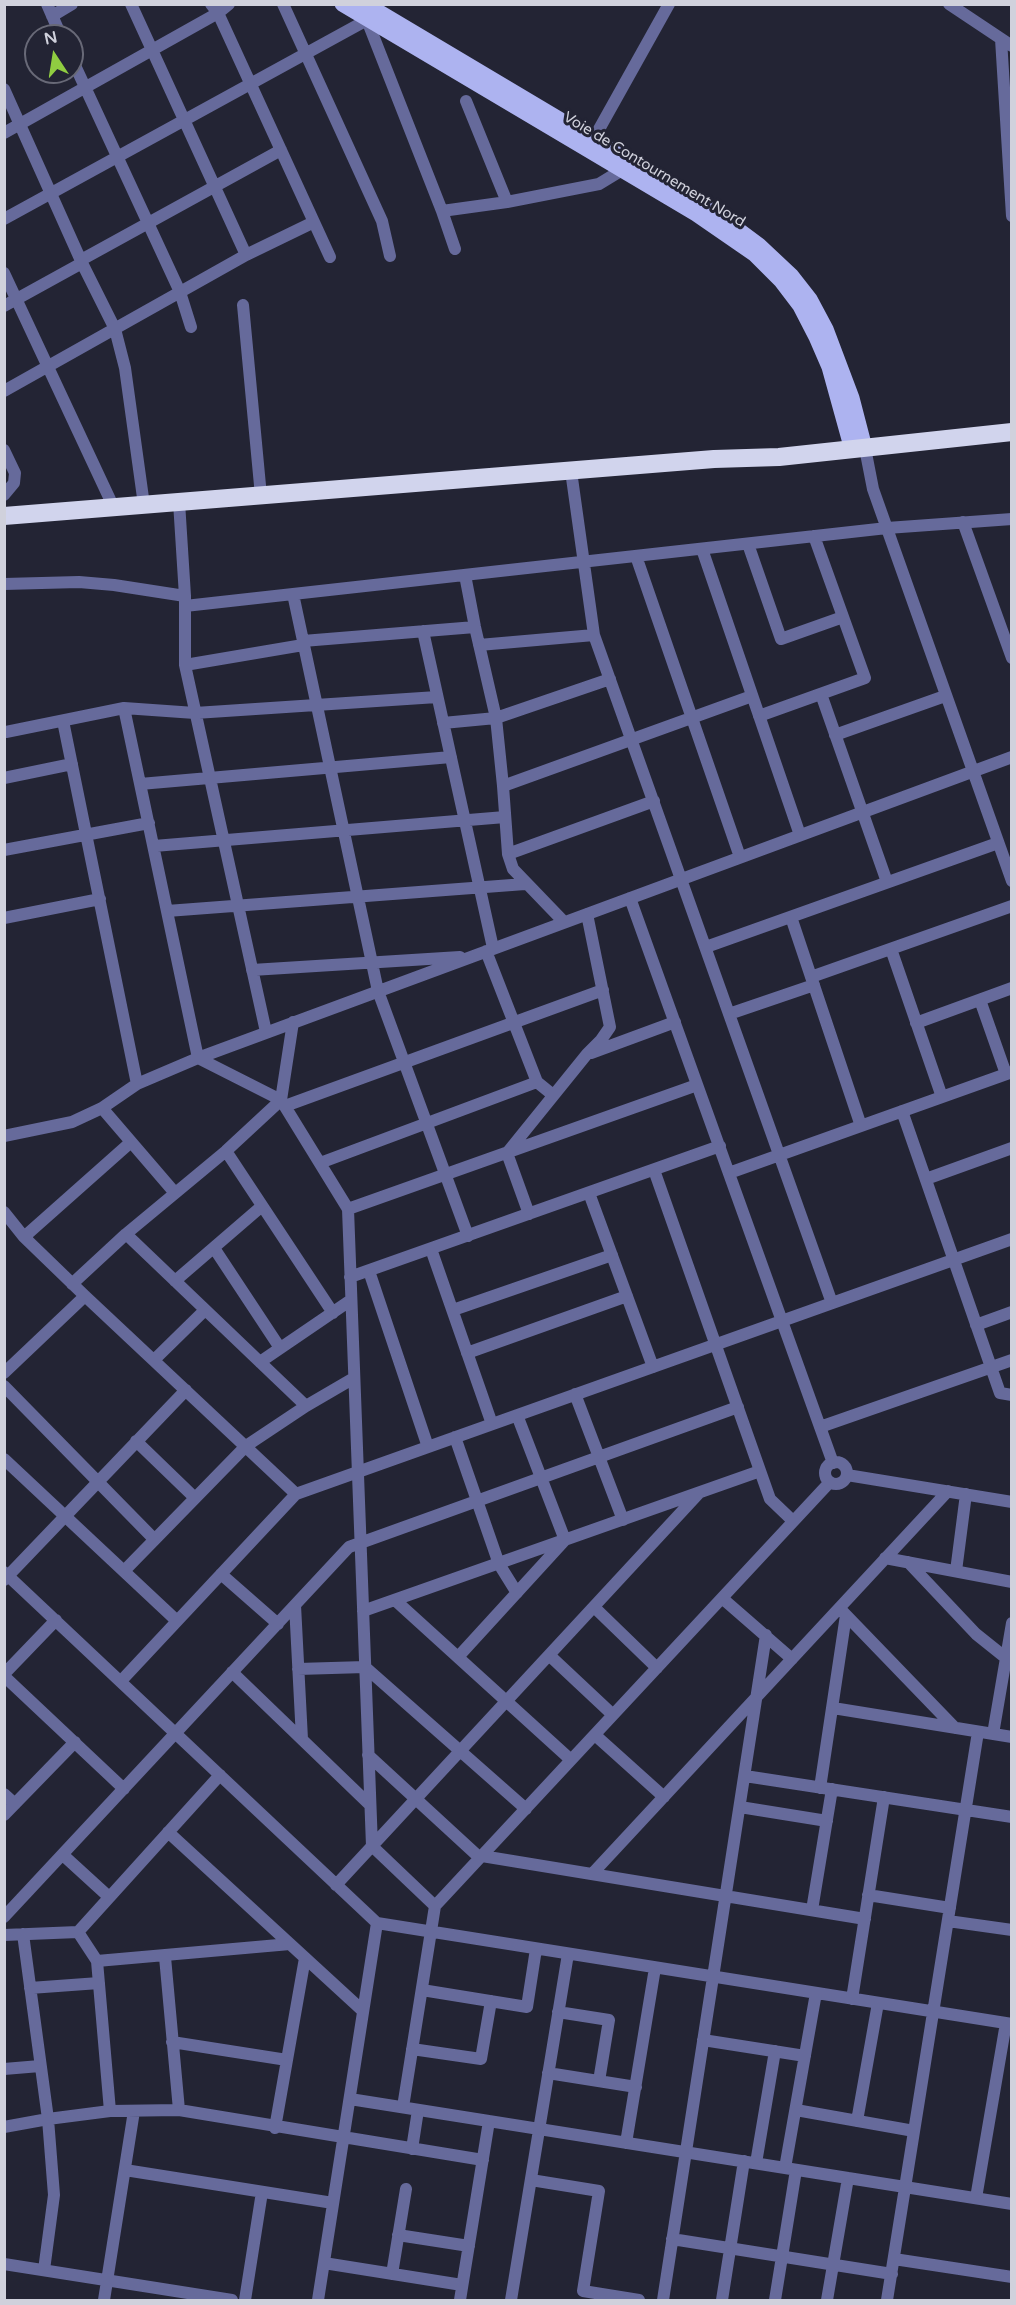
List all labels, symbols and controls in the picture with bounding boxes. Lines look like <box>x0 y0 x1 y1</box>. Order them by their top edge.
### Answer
north arrow <box>24 24 84 84</box>
text: N <box>42 27 59 49</box>
street label: Voie de Contournement Nord <box>560 108 748 232</box>

